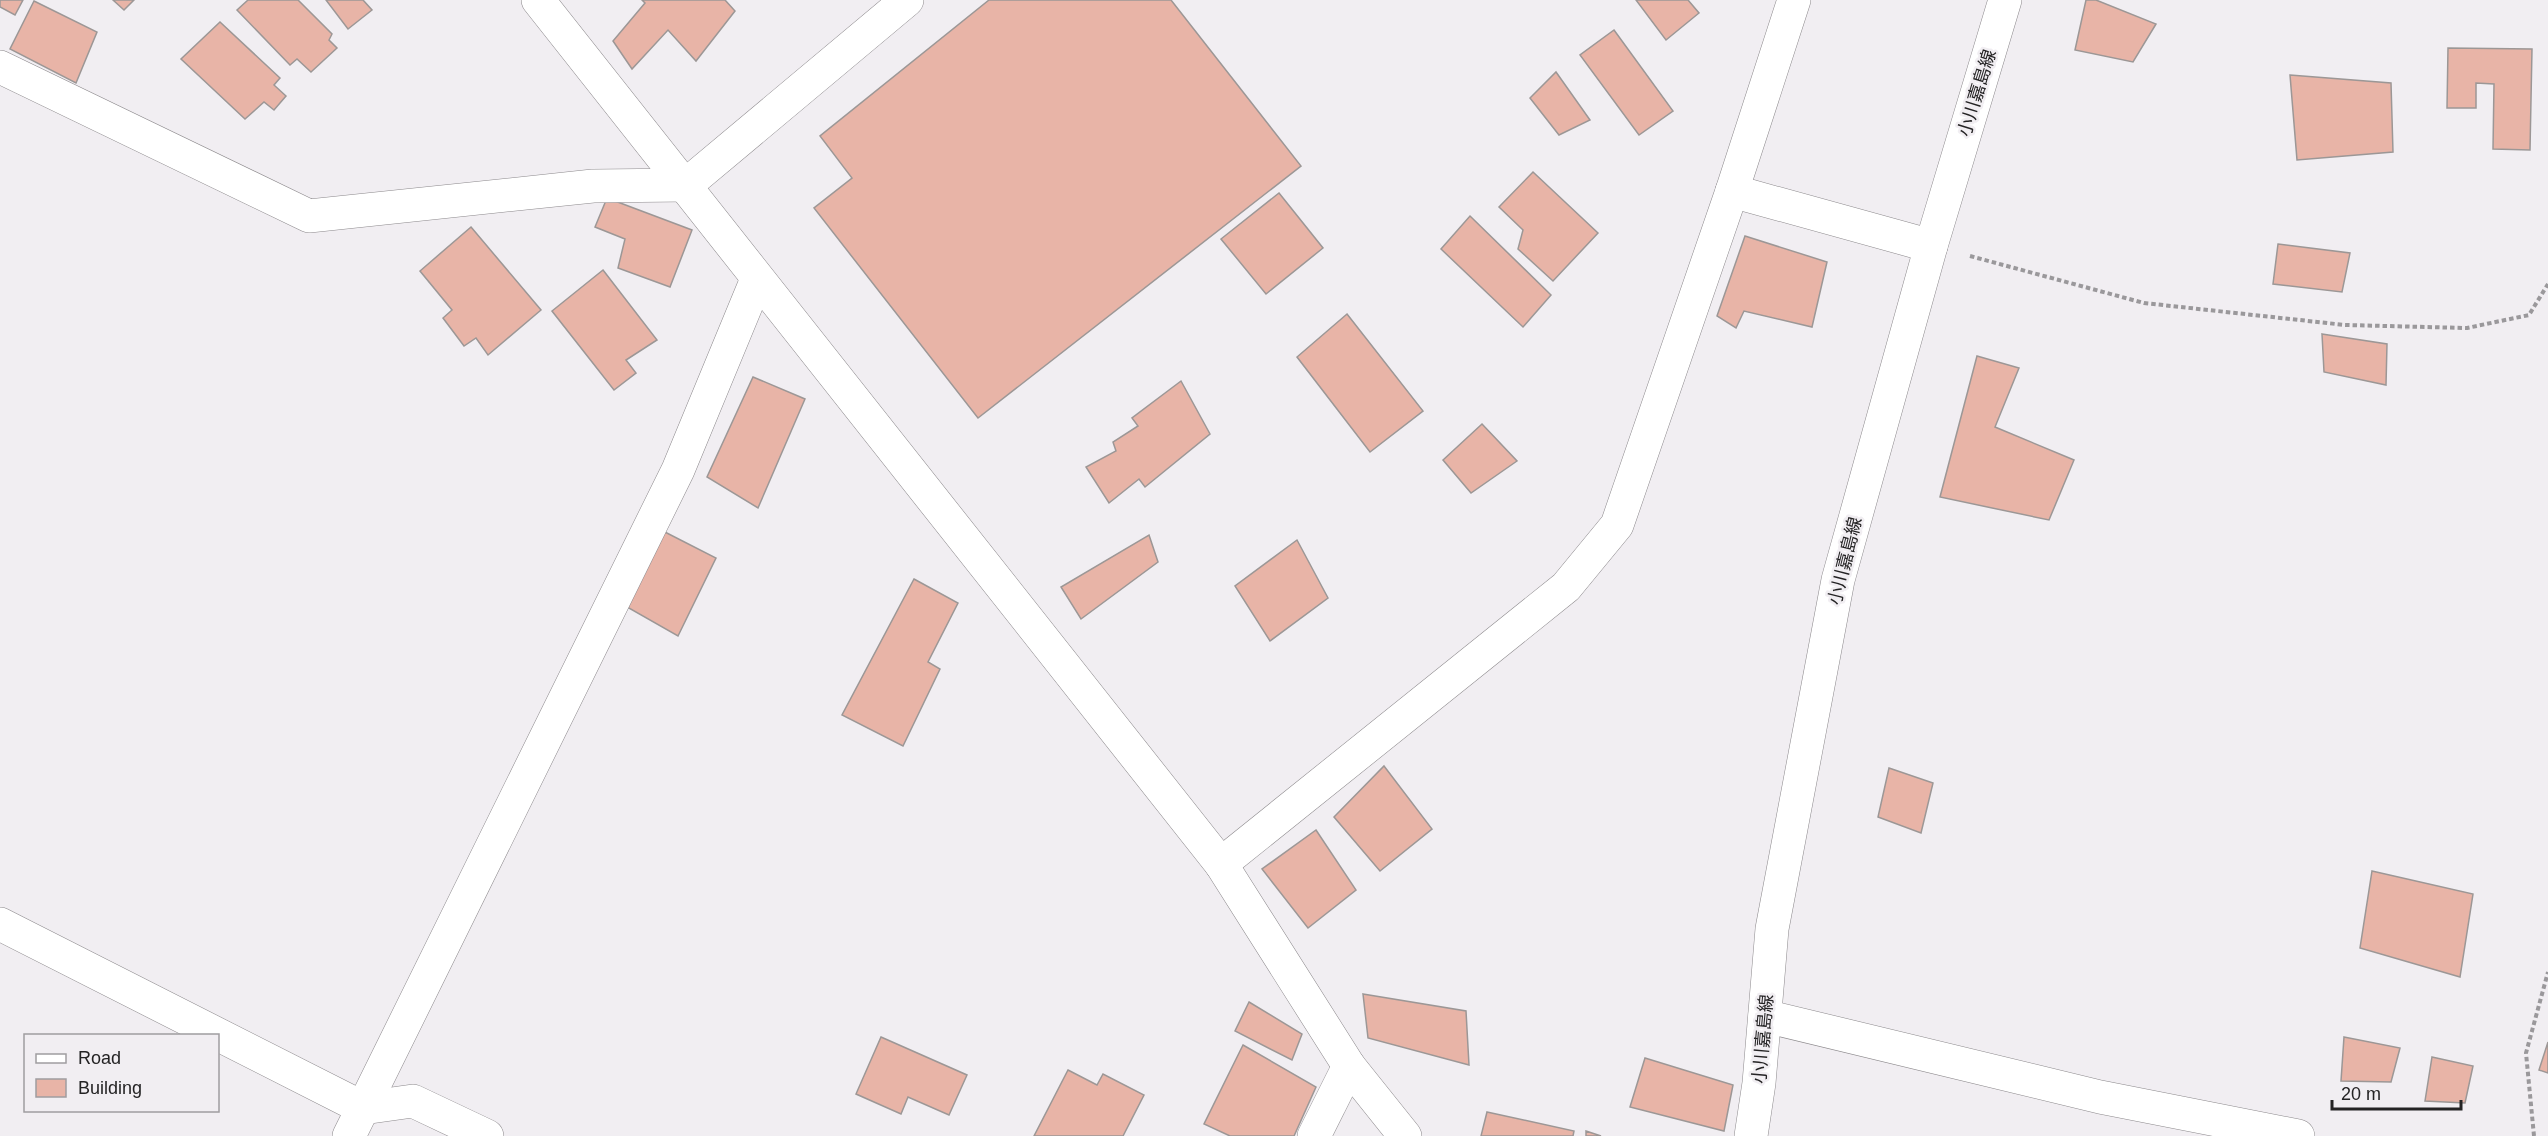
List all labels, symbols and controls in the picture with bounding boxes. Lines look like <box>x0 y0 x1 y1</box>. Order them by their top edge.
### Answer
street label: 小川嘉島線 <box>1954 47 2000 139</box>
street label: 小川嘉島線 <box>1824 515 1866 607</box>
street label: 小川嘉島線 <box>1749 993 1777 1085</box>
legend <box>24 1034 219 1112</box>
text: Road <box>78 1048 121 1068</box>
scale bar <box>2332 1073 2461 1111</box>
text: Building <box>78 1078 142 1098</box>
text: 20 m <box>2341 1084 2381 1104</box>

